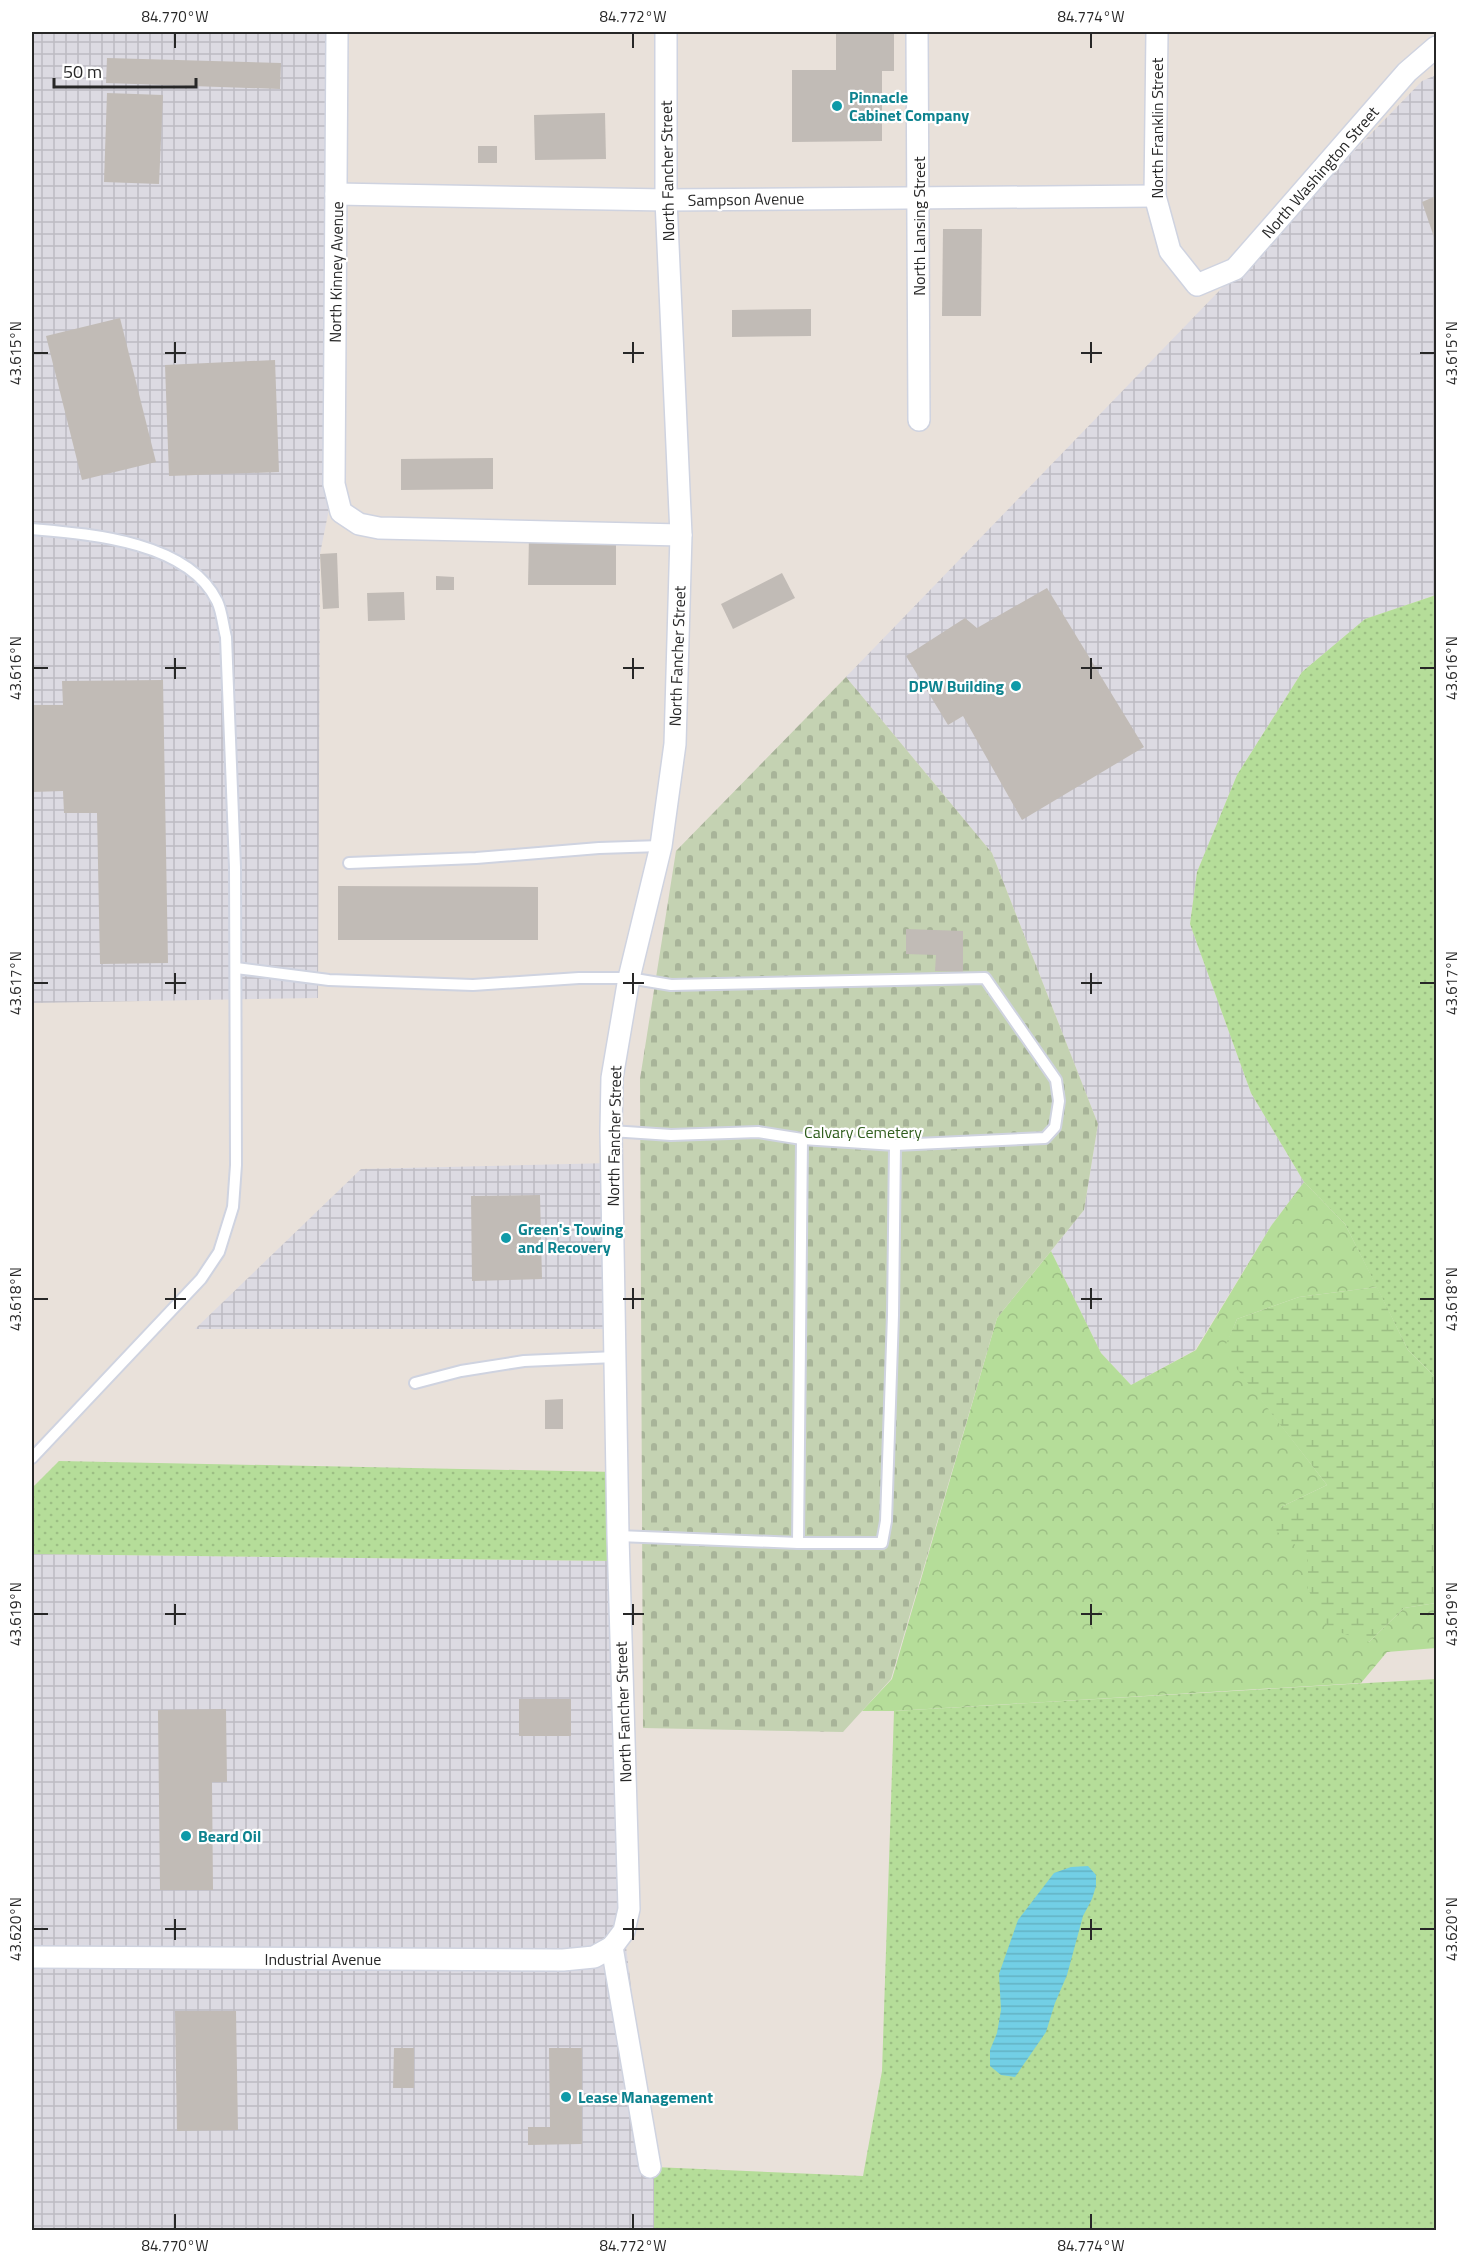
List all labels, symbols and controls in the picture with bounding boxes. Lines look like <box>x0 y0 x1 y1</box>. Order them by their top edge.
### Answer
text: 84.770°W <box>142 5 208 28</box>
text: 84.772°W <box>600 5 666 28</box>
text: 84.774°W <box>1058 5 1124 28</box>
scale bar <box>54 51 196 89</box>
street label: North Franklin Street <box>1145 57 1169 198</box>
text: 50 m <box>63 58 102 85</box>
place label: Pinnacle Cabinet Company <box>849 85 969 127</box>
marker: Pinnacle Cabinet Company <box>830 99 844 113</box>
street label: North Fancher Street <box>654 100 680 242</box>
street label: North Washington Street <box>1256 100 1384 243</box>
street label: North Lansing Street <box>907 156 931 296</box>
street label: Sampson Avenue <box>688 186 804 212</box>
street label: North Kinney Avenue <box>323 201 349 343</box>
text: 43.615°N <box>4 321 27 385</box>
text: 43.615°N <box>1440 321 1463 385</box>
street label: North Fancher Street <box>663 585 691 727</box>
text: 43.616°N <box>4 636 27 700</box>
text: 43.616°N <box>1440 636 1463 700</box>
place label: DPW Building <box>909 674 1004 698</box>
marker: DPW Building <box>1009 679 1023 693</box>
text: 43.617°N <box>4 951 27 1015</box>
text: 43.617°N <box>1440 951 1463 1015</box>
street label: North Fancher Street <box>601 1065 627 1207</box>
park label: Calvary Cemetery <box>804 1120 922 1144</box>
place label: Green's Towing and Recovery <box>518 1217 624 1259</box>
marker: Green's Towing and Recovery <box>499 1231 513 1245</box>
text: 43.618°N <box>4 1267 27 1331</box>
text: 43.618°N <box>1440 1267 1463 1331</box>
text: 43.619°N <box>4 1582 27 1646</box>
text: 43.619°N <box>1440 1582 1463 1646</box>
street label: North Fancher Street <box>609 1641 637 1783</box>
place label: Beard Oil <box>198 1824 261 1848</box>
marker: Beard Oil <box>179 1829 193 1843</box>
text: 43.620°N <box>4 1897 27 1961</box>
text: 43.620°N <box>1440 1897 1463 1961</box>
street label: Industrial Avenue <box>265 1947 381 1971</box>
place label: Lease Management <box>578 2085 713 2109</box>
marker: Lease Management <box>559 2090 573 2104</box>
text: 84.770°W <box>142 2234 208 2257</box>
text: 84.772°W <box>600 2234 666 2257</box>
text: 84.774°W <box>1058 2234 1124 2257</box>

